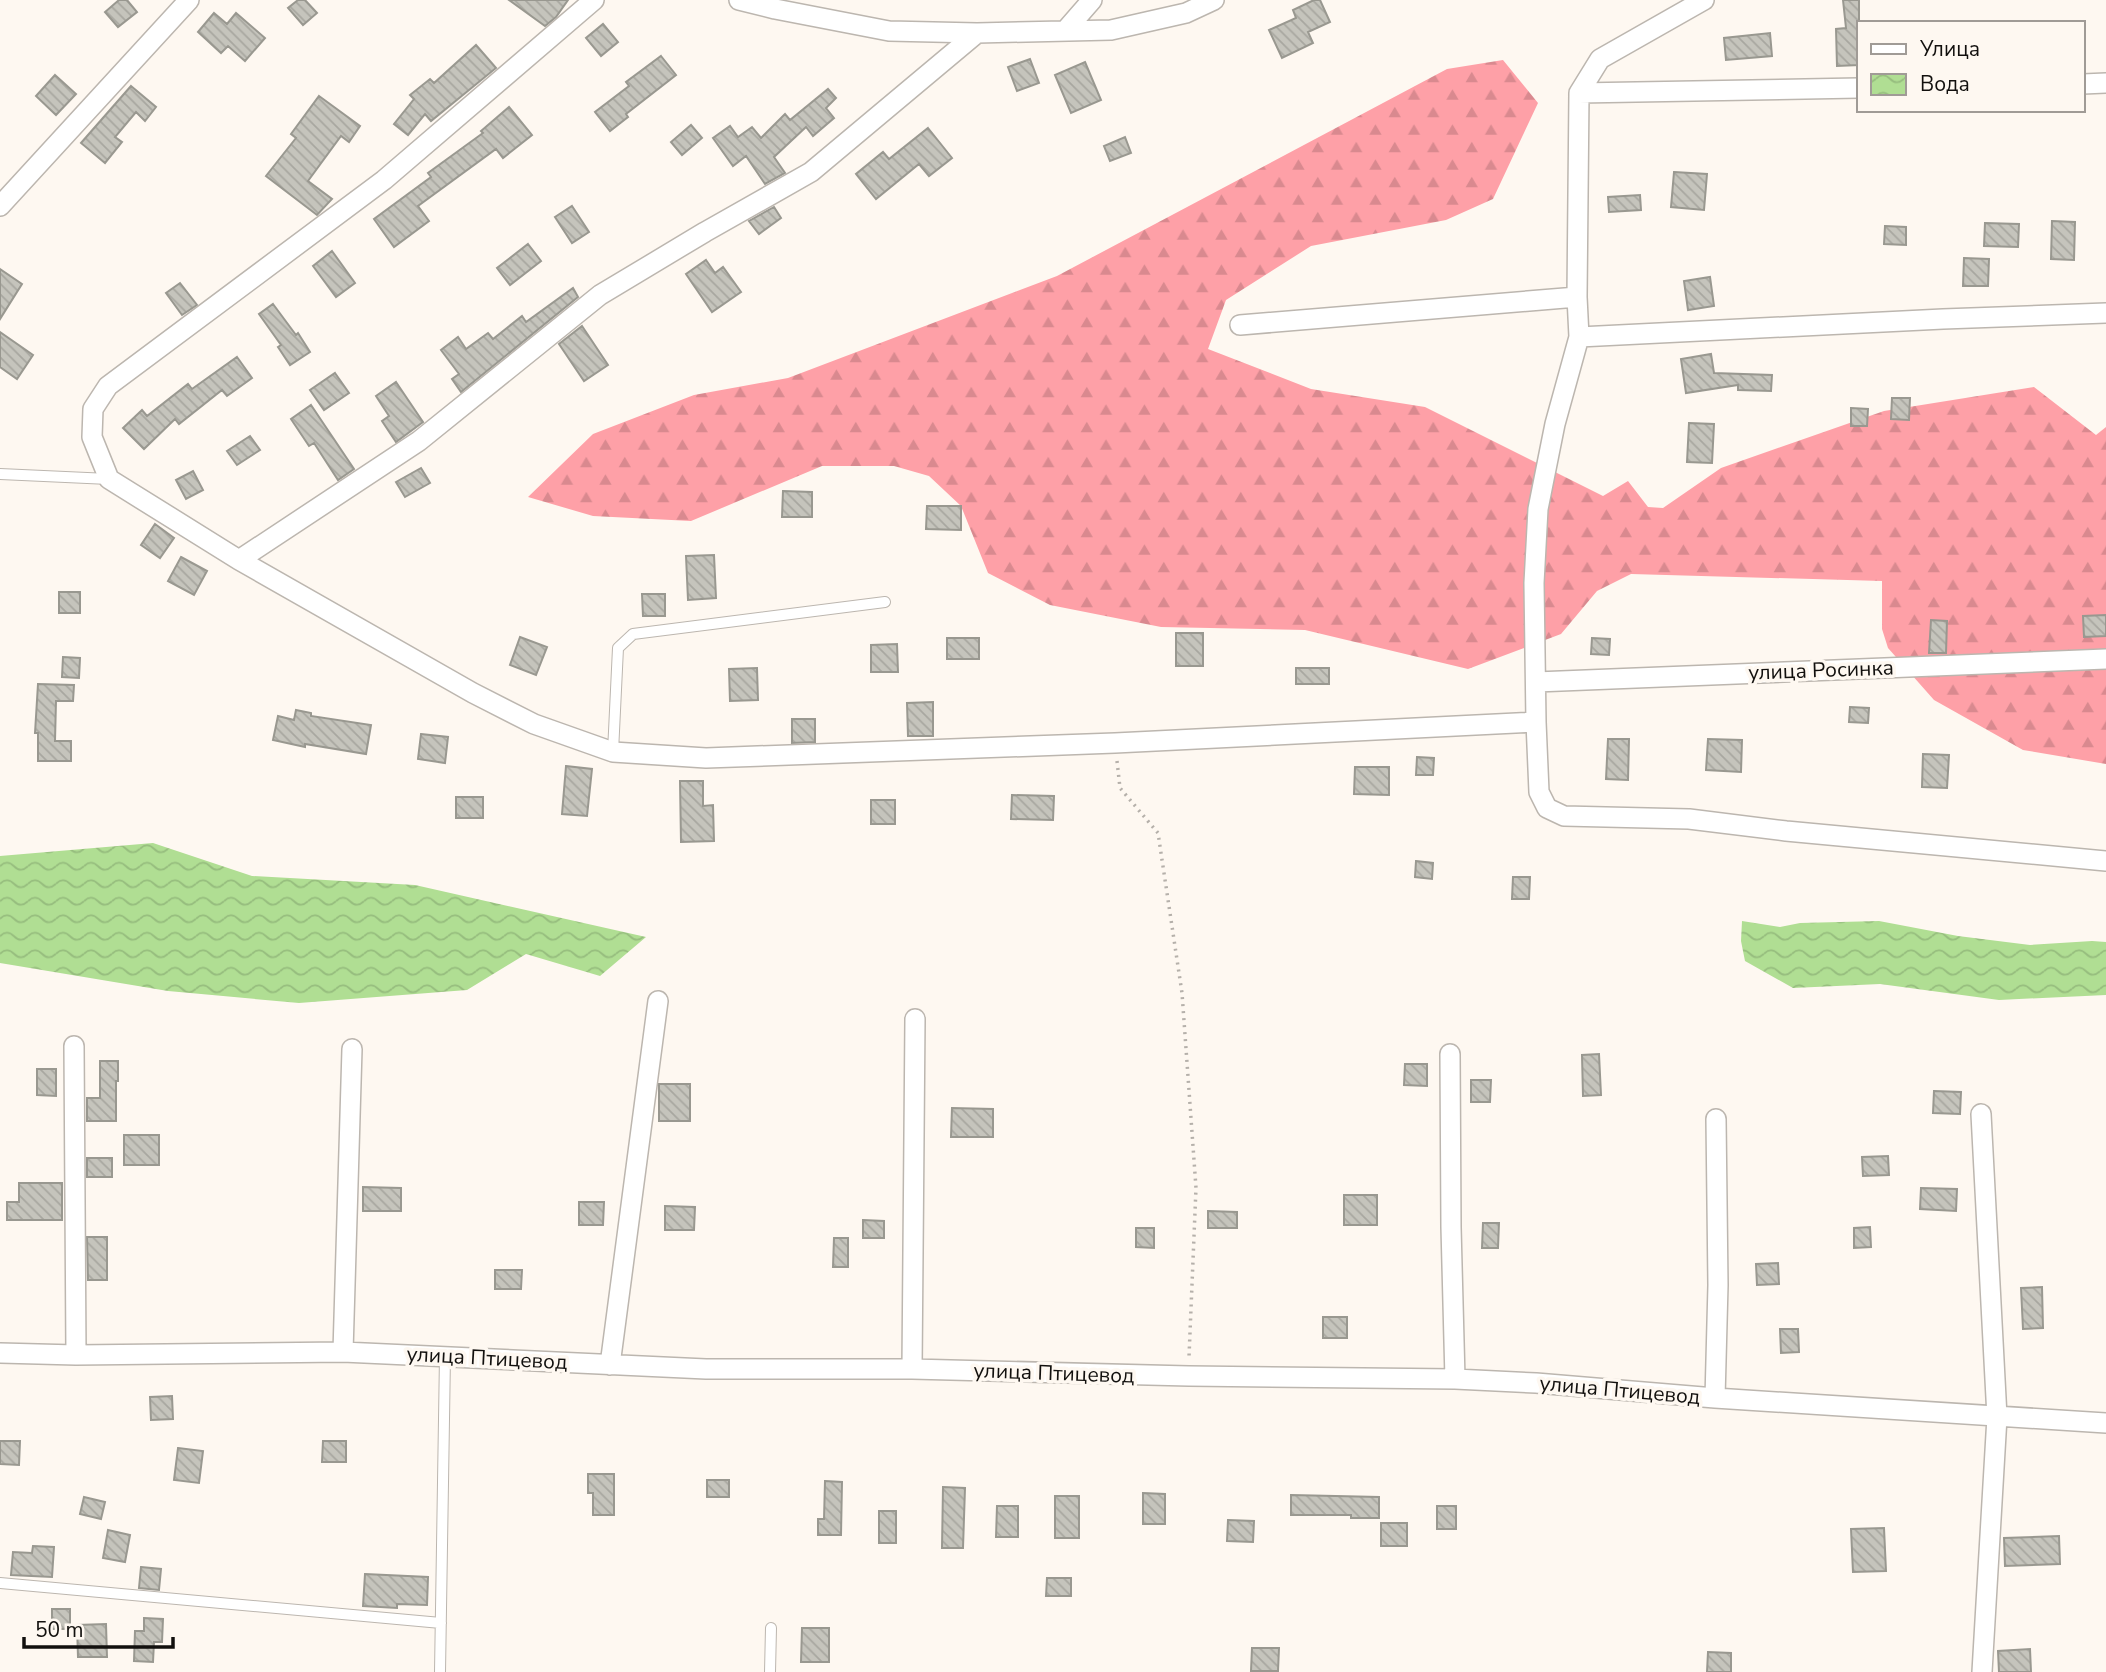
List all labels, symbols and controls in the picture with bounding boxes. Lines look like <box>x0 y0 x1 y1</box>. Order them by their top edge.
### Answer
legend <box>1857 21 2085 112</box>
text: Улица <box>1919 35 1980 63</box>
text: Вода <box>1920 70 1970 98</box>
street label: улица Росинка <box>1748 653 1894 687</box>
street label: улица Птицевод <box>406 1340 568 1376</box>
street label: улица Птицевод <box>973 1356 1135 1390</box>
street label: улица Птицевод <box>1538 1369 1702 1411</box>
scale bar <box>24 1606 173 1650</box>
text: 50 m <box>35 1616 84 1644</box>

